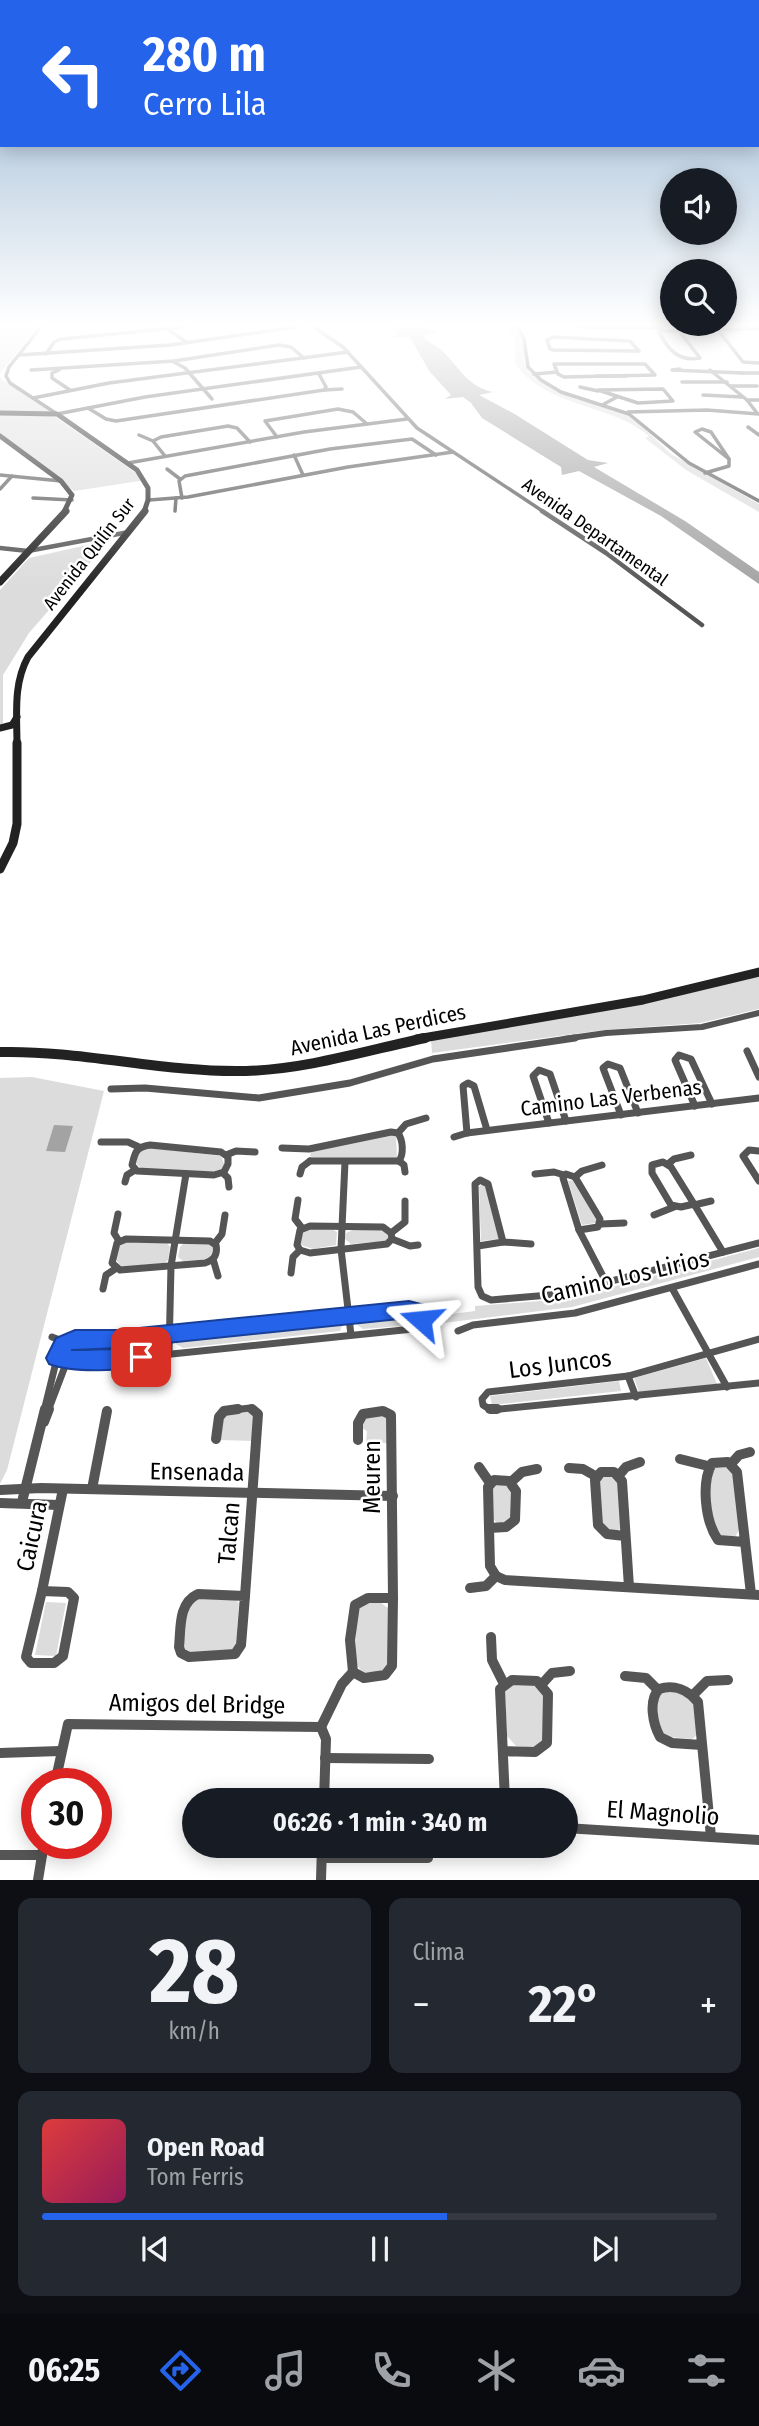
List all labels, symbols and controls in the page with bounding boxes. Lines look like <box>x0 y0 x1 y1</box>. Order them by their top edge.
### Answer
text: 280 m <box>143 25 266 84</box>
icon: left <box>28 28 119 119</box>
text: Cerro Lila <box>143 85 266 123</box>
map controls <box>660 168 737 336</box>
button: sound <box>660 168 737 245</box>
button: search <box>660 259 737 336</box>
street label: Avenida Departamental <box>518 473 672 591</box>
street label: Avenida Quilín Sur <box>38 493 140 614</box>
street label: Avenida Las Perdices <box>288 999 468 1061</box>
street label: Camino Las Verbenas <box>519 1074 703 1122</box>
street label: Camino Los Lirios <box>538 1244 712 1310</box>
position arrow <box>384 1283 458 1357</box>
pin <box>111 1327 171 1387</box>
icon: arrive <box>122 1338 160 1376</box>
street label: Los Juncos <box>507 1344 613 1384</box>
street label: Meuren <box>358 1440 386 1514</box>
street label: Ensenada <box>149 1457 245 1487</box>
street label: Caicura <box>11 1498 53 1574</box>
street label: Talcan <box>212 1501 246 1565</box>
street label: Amigos del Bridge <box>109 1688 285 1720</box>
speed limit sign: 30 <box>21 1768 112 1859</box>
street label: El Magnolio <box>606 1795 720 1831</box>
text: 06:26 · 1 min · 340 m <box>273 1807 487 1838</box>
text: 28 <box>149 1917 239 2026</box>
text: Clima <box>413 1938 465 1966</box>
text: 22° <box>528 1973 601 2036</box>
text: − <box>413 1982 430 2028</box>
text: + <box>700 1982 717 2028</box>
text: km/h <box>169 2017 220 2045</box>
text: Open Road <box>147 2132 265 2163</box>
text: Tom Ferris <box>147 2163 244 2191</box>
icon: previous <box>136 2230 174 2268</box>
icon: pause <box>361 2230 399 2268</box>
icon: next <box>586 2230 624 2268</box>
icon: directions <box>156 2346 205 2395</box>
icon: music <box>261 2346 310 2395</box>
icon: phone <box>367 2346 416 2395</box>
icon: climate <box>472 2346 521 2395</box>
icon: car <box>577 2346 626 2395</box>
icon: filters <box>682 2346 731 2395</box>
text: 06:25 <box>28 2351 100 2389</box>

